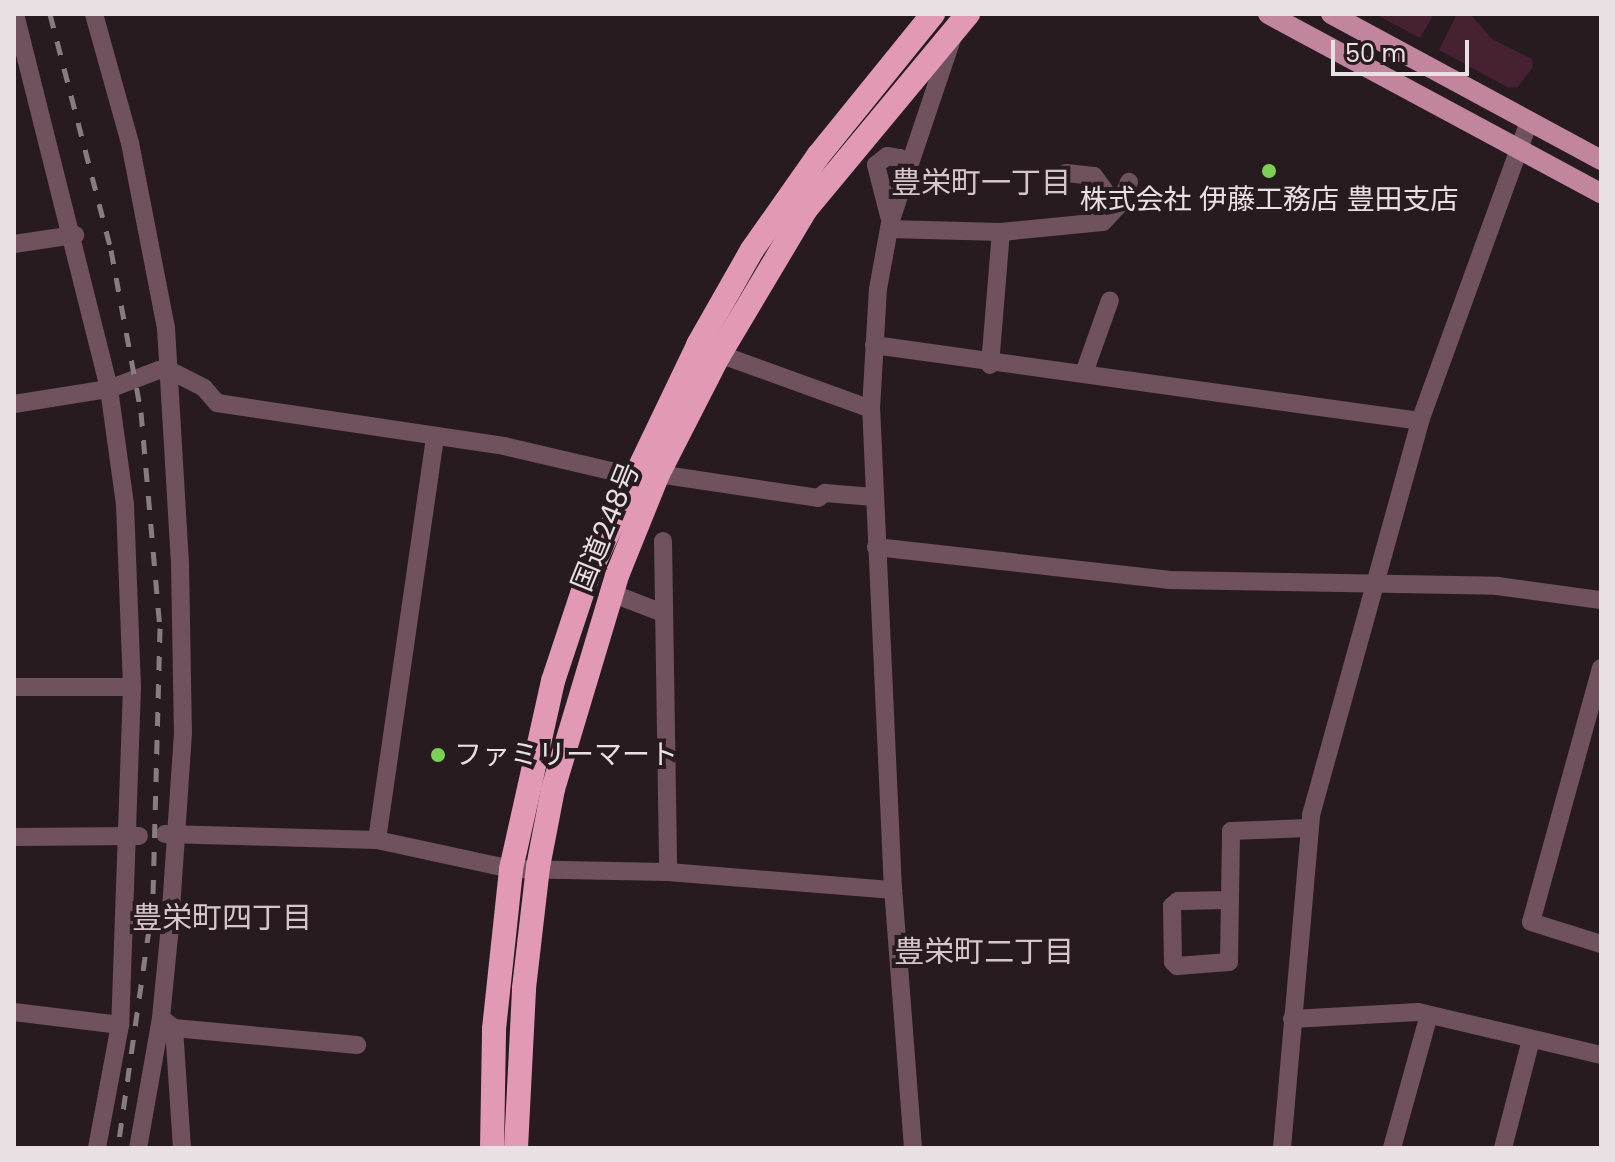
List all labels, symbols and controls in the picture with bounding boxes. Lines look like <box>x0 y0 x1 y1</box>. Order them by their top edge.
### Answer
scale bar <box>1335 24 1473 74</box>
text: 50 m <box>1345 37 1406 70</box>
marker: 株式会社 伊藤工務店 豊田支店 <box>1260 162 1278 180</box>
district label: 豊栄町一丁目 <box>891 165 1071 201</box>
place label: 株式会社 伊藤工務店 豊田支店 <box>1080 183 1458 217</box>
street label: 国道248号 <box>565 458 647 596</box>
place label: ファミリーマート <box>454 738 678 772</box>
marker: ファミリーマート <box>429 746 447 764</box>
district label: 豊栄町四丁目 <box>132 900 312 936</box>
district label: 豊栄町二丁目 <box>894 934 1074 970</box>

